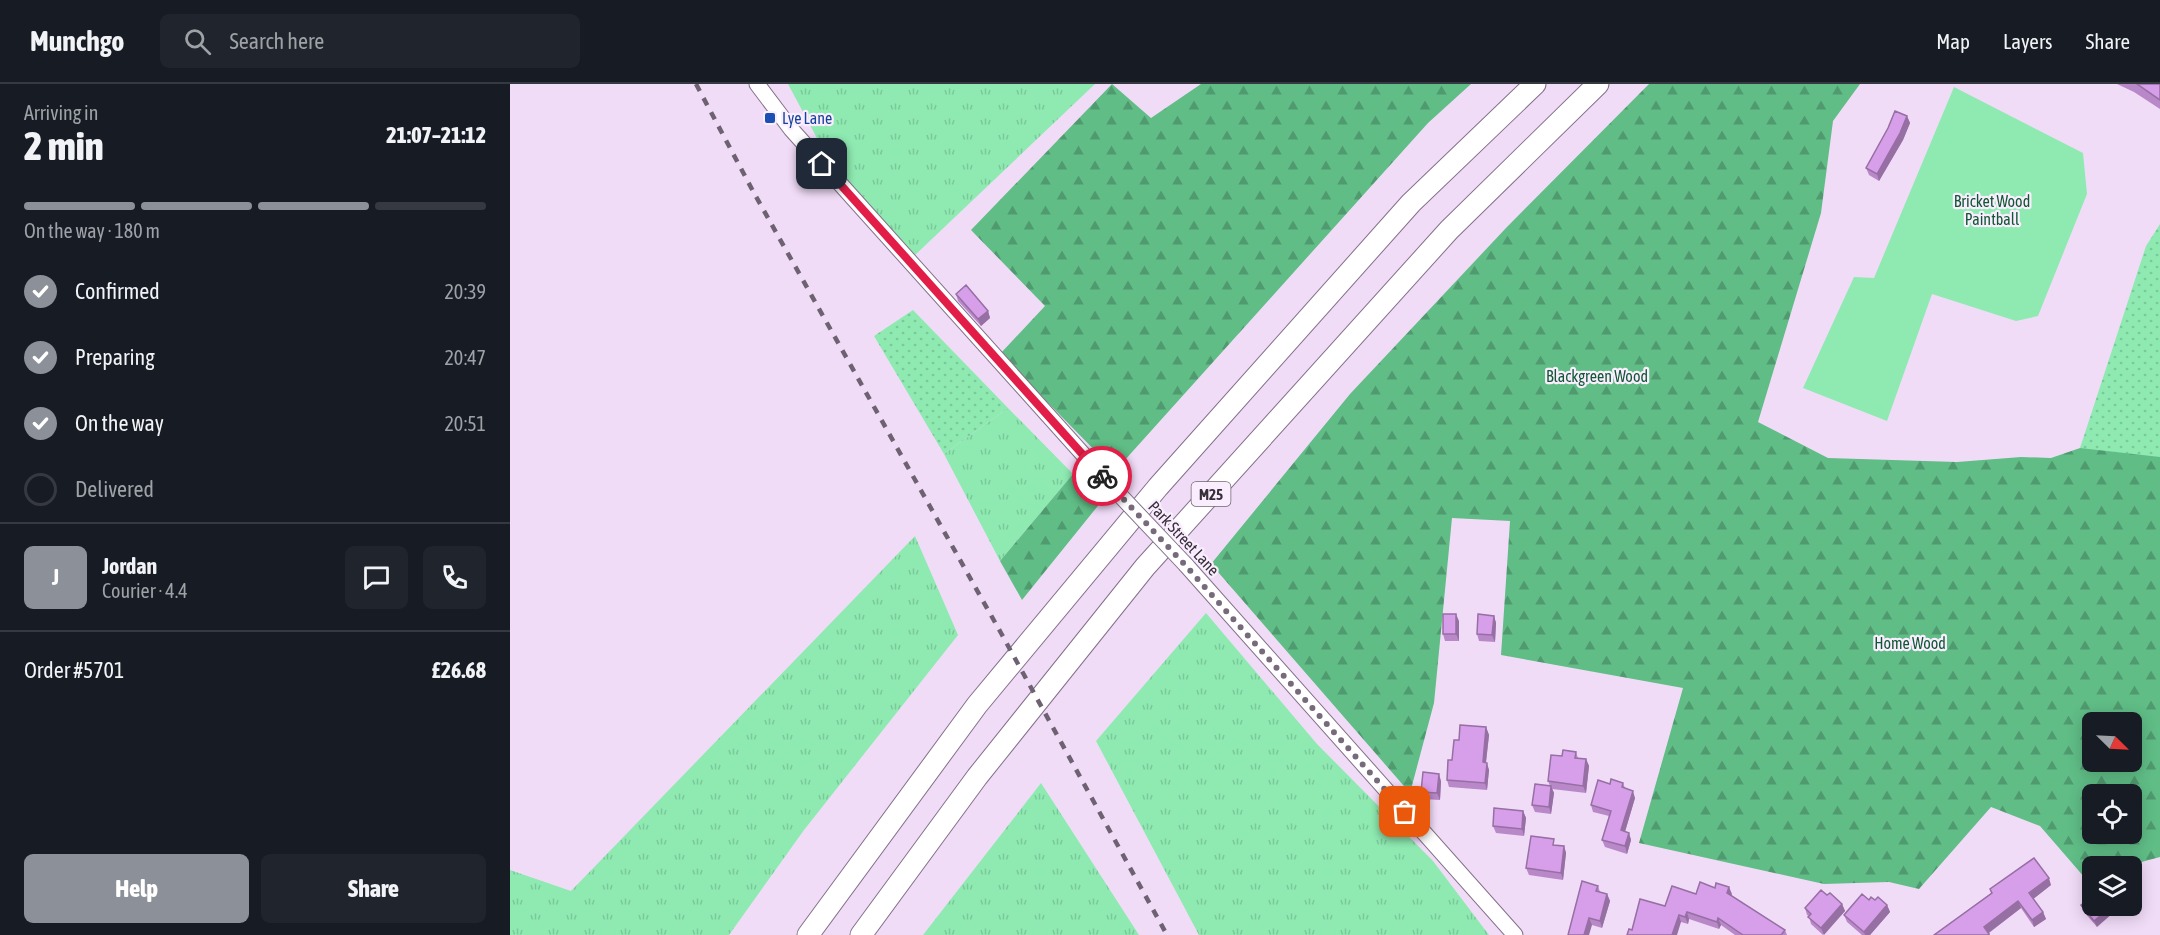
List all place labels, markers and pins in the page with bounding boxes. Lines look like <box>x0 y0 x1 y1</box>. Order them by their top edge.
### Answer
place label: Lye Lane <box>782 109 832 128</box>
marker: Lye Lane <box>763 111 777 125</box>
pin <box>796 138 847 189</box>
pin <box>1379 786 1430 837</box>

